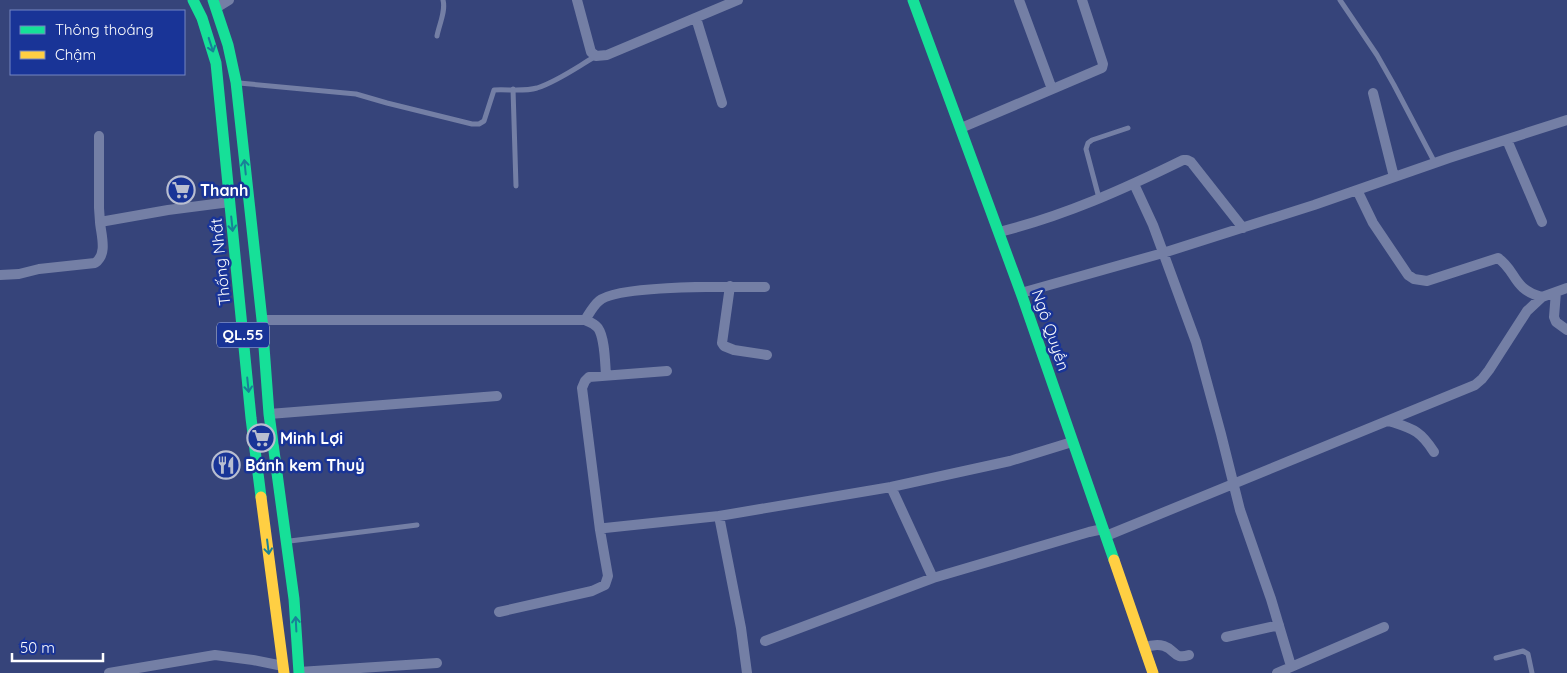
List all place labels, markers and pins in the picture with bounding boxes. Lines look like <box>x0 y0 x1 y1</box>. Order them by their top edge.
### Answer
supermarket icon: Thanh <box>166 175 196 205</box>
place label: Thanh <box>200 180 248 200</box>
supermarket icon: Minh Lợi <box>246 423 276 453</box>
place label: Minh Lợi <box>280 428 343 448</box>
restaurant icon: Bánh kem Thuỷ <box>211 450 241 480</box>
place label: Bánh kem Thuỷ <box>245 455 365 475</box>

